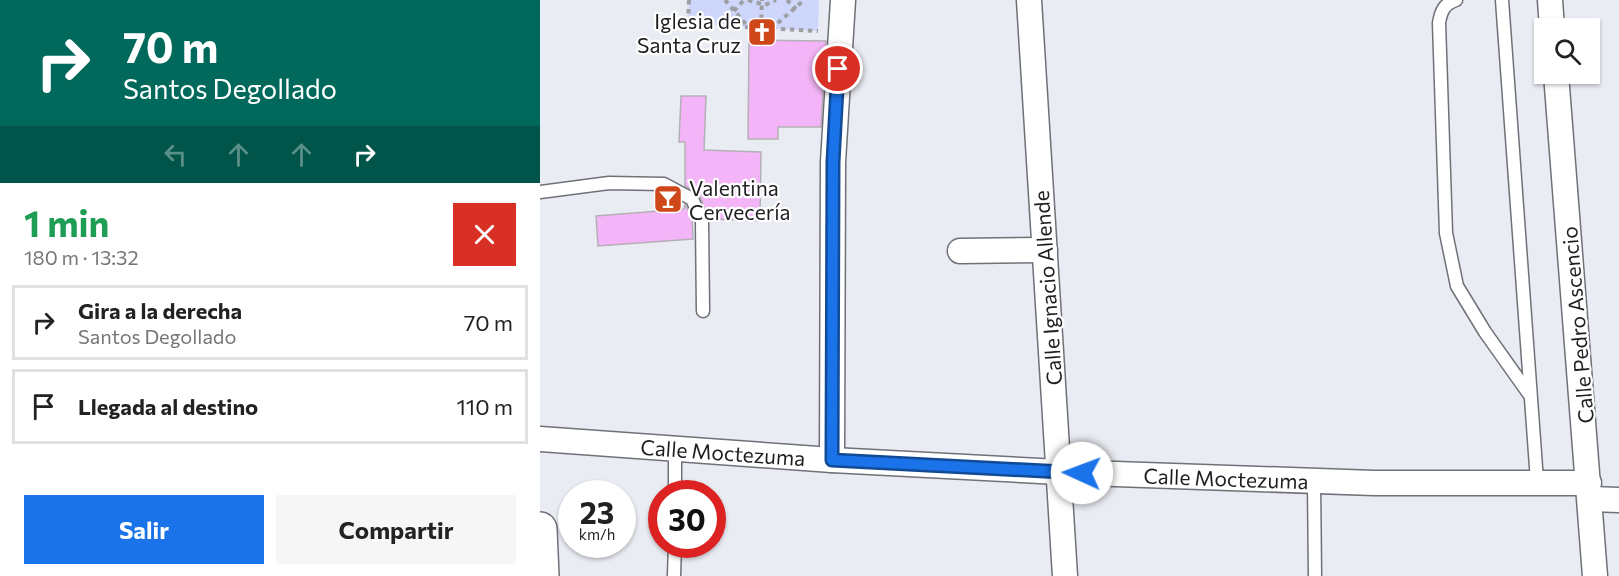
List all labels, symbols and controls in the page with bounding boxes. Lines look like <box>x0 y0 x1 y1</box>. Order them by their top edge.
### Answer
place label: Iglesia de Santa Cruz <box>637 8 741 57</box>
church icon: Iglesia de Santa Cruz <box>746 16 778 48</box>
map controls <box>1534 18 1600 84</box>
button: search <box>1534 18 1600 84</box>
text: 70 m <box>123 20 218 72</box>
icon: right <box>24 24 102 102</box>
pin <box>812 43 863 94</box>
icon: arrive <box>821 52 854 85</box>
text: Santos Degollado <box>123 72 337 105</box>
icon: left <box>159 138 192 171</box>
icon: ahead <box>222 138 255 171</box>
icon: ahead <box>285 138 318 171</box>
icon: right <box>348 138 381 171</box>
place label: Valentina Cervecería <box>689 175 791 224</box>
bar icon: Valentina Cervecería <box>652 183 684 215</box>
street label: Calle Ignacio Allende <box>1028 190 1066 386</box>
text: 1 min <box>24 200 109 244</box>
button: close <box>453 203 516 266</box>
street label: Calle Pedro Ascencio <box>1556 225 1598 425</box>
text: 180 m · 13:32 <box>24 245 139 269</box>
text: Gira a la derecha <box>78 297 242 324</box>
icon: right <box>27 306 60 339</box>
text: 70 m <box>464 309 513 336</box>
text: Santos Degollado <box>78 324 236 348</box>
icon: arrive <box>27 390 60 423</box>
text: Llegada al destino <box>78 393 258 420</box>
text: 110 m <box>456 393 513 420</box>
street label: Calle Moctezuma <box>640 434 806 470</box>
position arrow <box>1050 441 1114 505</box>
street label: Calle Moctezuma <box>1143 463 1309 493</box>
speed limit sign: 30 <box>648 480 726 558</box>
text: 23 <box>580 493 614 530</box>
button: Salir <box>24 495 264 564</box>
button: Compartir <box>276 495 516 564</box>
text: km/h <box>579 525 615 543</box>

